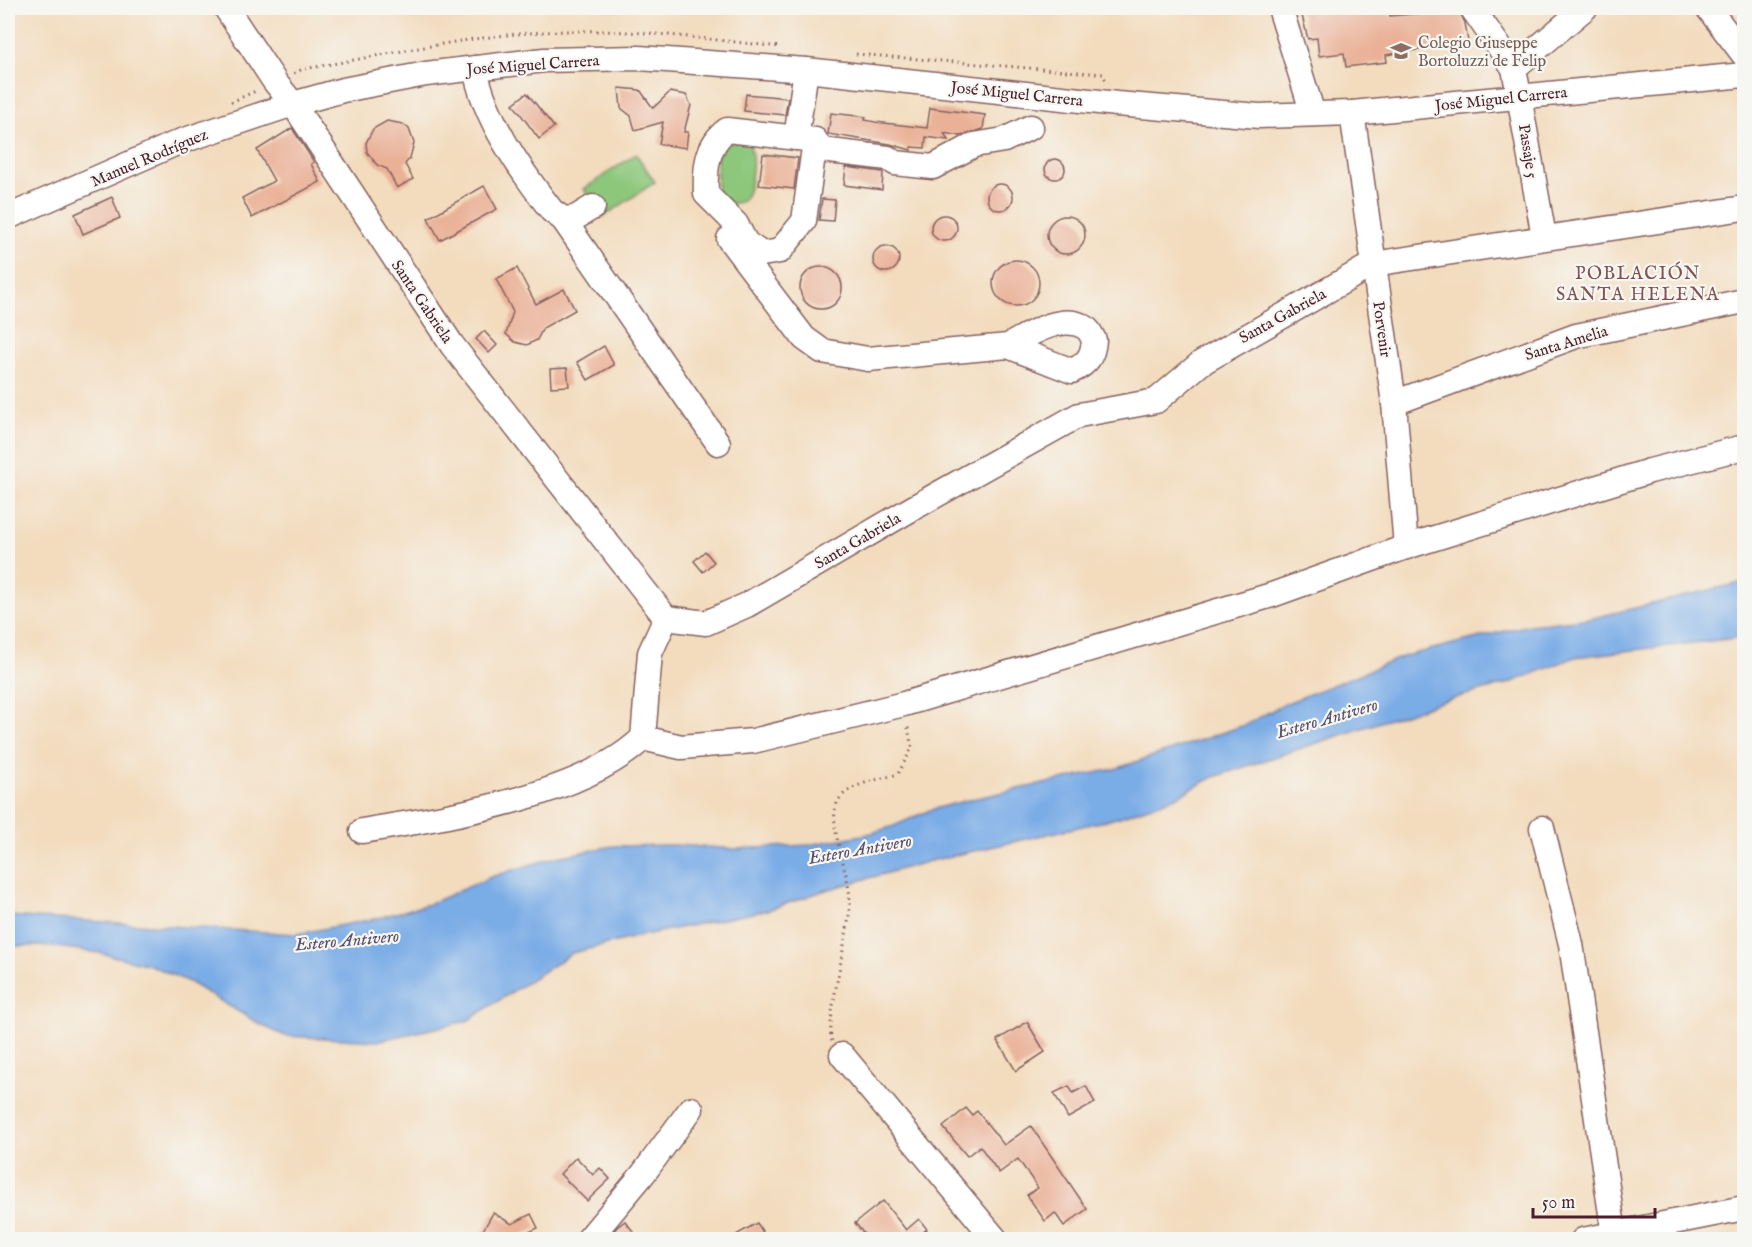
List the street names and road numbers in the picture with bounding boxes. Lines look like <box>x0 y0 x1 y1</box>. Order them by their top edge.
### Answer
street label: José Miguel Carrera <box>464 51 600 81</box>
street label: José Miguel Carrera <box>948 78 1084 112</box>
street label: José Miguel Carrera <box>1432 83 1568 117</box>
street label: Passaje 5 <box>1513 123 1541 180</box>
street label: Manuel Rodríguez <box>88 125 211 192</box>
street label: Santa Gabriela <box>386 257 457 348</box>
street label: Santa Gabriela <box>1236 285 1330 349</box>
street label: Porvenir <box>1367 300 1395 359</box>
street label: Santa Amelia <box>1523 322 1610 366</box>
street label: Santa Gabriela <box>811 509 905 574</box>

